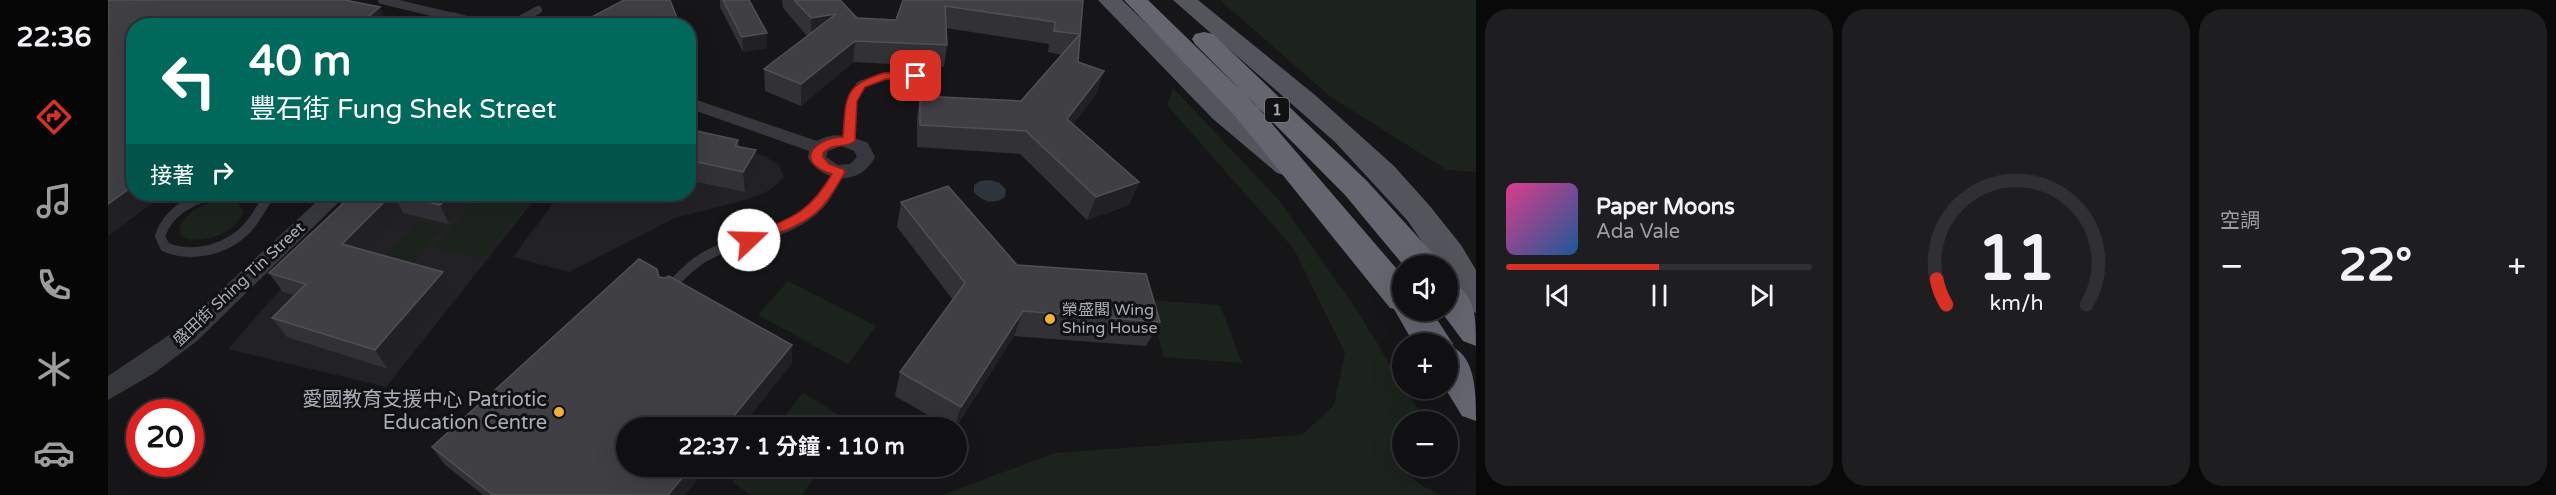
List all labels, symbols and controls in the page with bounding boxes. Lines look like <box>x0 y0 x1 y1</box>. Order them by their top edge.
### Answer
text: 22:36 <box>17 21 91 54</box>
text: 40 m <box>249 36 351 87</box>
icon: left <box>150 42 228 120</box>
pin <box>890 50 941 101</box>
icon: arrive <box>899 59 932 92</box>
text: 豐石街 Fung Shek Street <box>249 93 556 126</box>
icon: directions <box>33 96 75 138</box>
road number: 1 <box>1265 98 1289 122</box>
icon: right <box>206 156 239 189</box>
text: 接著 <box>150 163 194 189</box>
icon: music <box>33 180 75 222</box>
text: Paper Moons <box>1596 194 1735 220</box>
position arrow <box>717 208 781 272</box>
text: 空調 <box>2220 209 2260 233</box>
street label: 盛田街 Shing Tin Street <box>169 218 309 350</box>
text: Ada Vale <box>1596 220 1680 244</box>
text: 11 <box>1977 222 2055 297</box>
text: 22° <box>2339 239 2412 293</box>
text: − <box>2220 247 2244 286</box>
text: + <box>2507 247 2526 286</box>
map controls <box>1392 255 1458 477</box>
button: sound <box>1392 255 1458 321</box>
icon: phone <box>33 264 75 306</box>
icon: previous <box>1541 279 1574 312</box>
icon: pause <box>1643 279 1676 312</box>
icon: next <box>1745 279 1778 312</box>
text: km/h <box>1989 290 2043 316</box>
place label: 榮盛閣 Wing Shing House <box>1062 300 1158 338</box>
marker: 榮盛閣 Wing Shing House <box>1043 312 1057 326</box>
button: + <box>1392 333 1458 399</box>
icon: climate <box>33 348 75 390</box>
place label: 愛國教育支援中心 Patriotic Education Centre <box>302 388 547 435</box>
speed limit sign: 20 <box>126 399 204 477</box>
marker: 愛國教育支援中心 Patriotic Education Centre <box>552 405 566 419</box>
button: − <box>1392 411 1458 477</box>
icon: car <box>33 432 75 474</box>
text: 22:37 · 1 分鐘 · 110 m <box>678 434 905 460</box>

